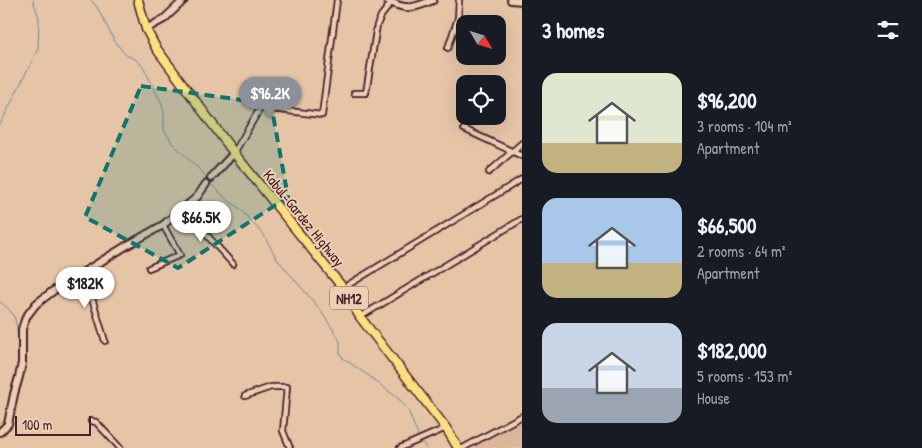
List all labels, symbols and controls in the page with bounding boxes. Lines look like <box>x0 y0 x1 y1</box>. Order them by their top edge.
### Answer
north arrow <box>456 15 506 65</box>
map controls <box>456 15 506 125</box>
text: 3 homes <box>542 16 604 45</box>
icon: filters <box>874 16 902 44</box>
button: locate <box>456 75 506 125</box>
pin: $96.2K <box>229 76 311 119</box>
text: $96.2K <box>250 82 290 104</box>
text: $96,200 <box>697 86 757 115</box>
icon: home <box>582 93 642 153</box>
text: 3 rooms · 104 m² <box>697 115 792 137</box>
text: Apartment <box>697 137 760 159</box>
street label: Kabul-Gardez Highway <box>258 165 350 271</box>
pin: $66.5K <box>160 200 242 243</box>
text: $66.5K <box>181 206 221 228</box>
text: $66,500 <box>697 211 756 240</box>
icon: home <box>582 218 642 278</box>
text: 2 rooms · 64 m² <box>697 240 785 262</box>
text: Apartment <box>697 262 760 284</box>
pin: $182K <box>50 266 120 309</box>
text: $182K <box>67 272 103 294</box>
road number: NH12 <box>330 286 368 310</box>
text: $182,000 <box>697 336 767 365</box>
icon: home <box>582 343 642 403</box>
text: 5 rooms · 153 m² <box>697 365 792 387</box>
text: House <box>697 387 730 409</box>
scale bar <box>15 413 91 436</box>
text: 100 m <box>22 415 52 434</box>

